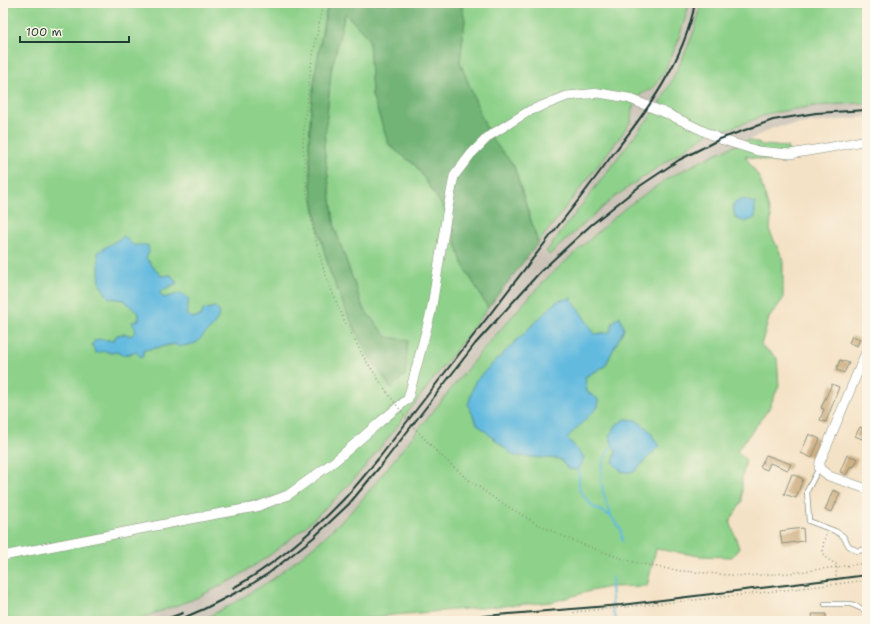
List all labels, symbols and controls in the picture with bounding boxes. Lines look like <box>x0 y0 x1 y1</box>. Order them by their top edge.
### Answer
scale bar <box>20 18 129 44</box>
text: 100 m <box>26 24 62 40</box>

